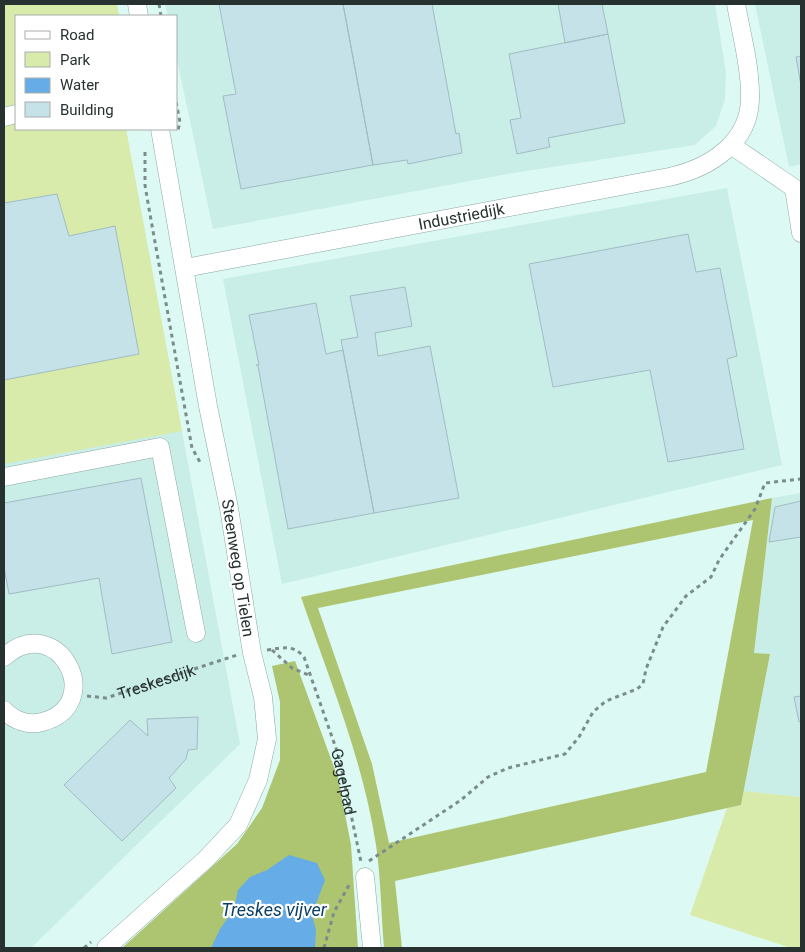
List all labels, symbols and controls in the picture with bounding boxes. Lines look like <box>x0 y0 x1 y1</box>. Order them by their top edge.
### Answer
legend <box>15 15 178 130</box>
text: Road <box>60 26 94 44</box>
text: Park <box>60 51 91 69</box>
text: Water <box>60 76 99 94</box>
text: Building <box>60 101 114 119</box>
street label: Industriedijk <box>417 199 507 233</box>
street label: Steenweg op Tielen <box>218 498 258 638</box>
street label: Treskesdijk <box>115 660 198 703</box>
street label: Gagelpad <box>327 746 360 817</box>
water label: Treskes vijver <box>221 899 328 920</box>

